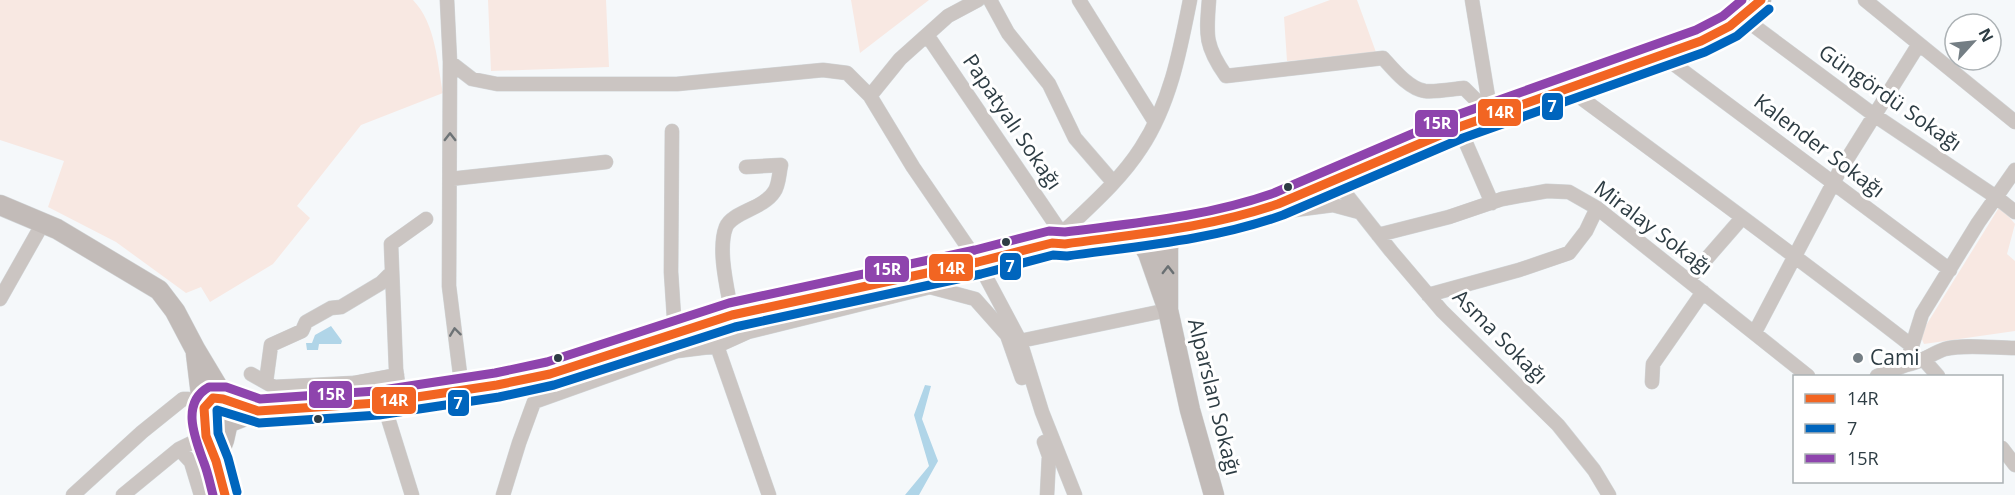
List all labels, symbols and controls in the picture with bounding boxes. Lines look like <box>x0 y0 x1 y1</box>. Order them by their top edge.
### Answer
north arrow <box>1943 12 2003 72</box>
text: N <box>1974 24 1999 46</box>
street label: Güngördü Sokağı <box>1814 37 1968 157</box>
street label: Papatyalı Sokağı <box>957 48 1069 195</box>
street label: Kalender Sokağı <box>1749 87 1891 204</box>
line badge: 7 <box>1541 92 1564 121</box>
text: 7 <box>1547 95 1557 117</box>
line badge: 14R <box>1477 98 1522 127</box>
text: 14R <box>1486 101 1515 123</box>
line badge: 15R <box>1414 109 1459 138</box>
text: 15R <box>1423 112 1452 134</box>
one-way arrow <box>444 132 456 141</box>
street label: Miralay Sokağı <box>1589 174 1718 281</box>
unlabelled marker <box>1282 181 1294 193</box>
unlabelled marker <box>1000 236 1012 248</box>
line badge: 7 <box>999 252 1022 281</box>
line badge: 14R <box>928 253 974 282</box>
line badge: 15R <box>864 255 910 283</box>
text: 7 <box>1005 255 1015 277</box>
text: 14R <box>937 257 966 279</box>
text: 15R <box>873 258 902 280</box>
one-way arrow <box>1162 265 1174 274</box>
street label: Asma Sokağı <box>1447 283 1554 390</box>
street label: Alparslan Sokağı <box>1182 315 1248 478</box>
one-way arrow <box>449 327 461 336</box>
place label: Cami <box>1870 343 1920 371</box>
marker: Cami <box>1851 351 1865 365</box>
unlabelled marker <box>552 352 564 364</box>
legend <box>1793 375 2003 483</box>
line badge: 15R <box>308 380 353 409</box>
text: 15R <box>317 383 346 405</box>
line badge: 14R <box>371 386 417 415</box>
text: 14R <box>1847 386 1879 410</box>
text: 14R <box>380 389 409 411</box>
line badge: 7 <box>447 389 470 417</box>
text: 7 <box>453 392 463 414</box>
unlabelled marker <box>312 413 324 425</box>
text: 7 <box>1847 416 1857 440</box>
text: 15R <box>1847 446 1879 470</box>

